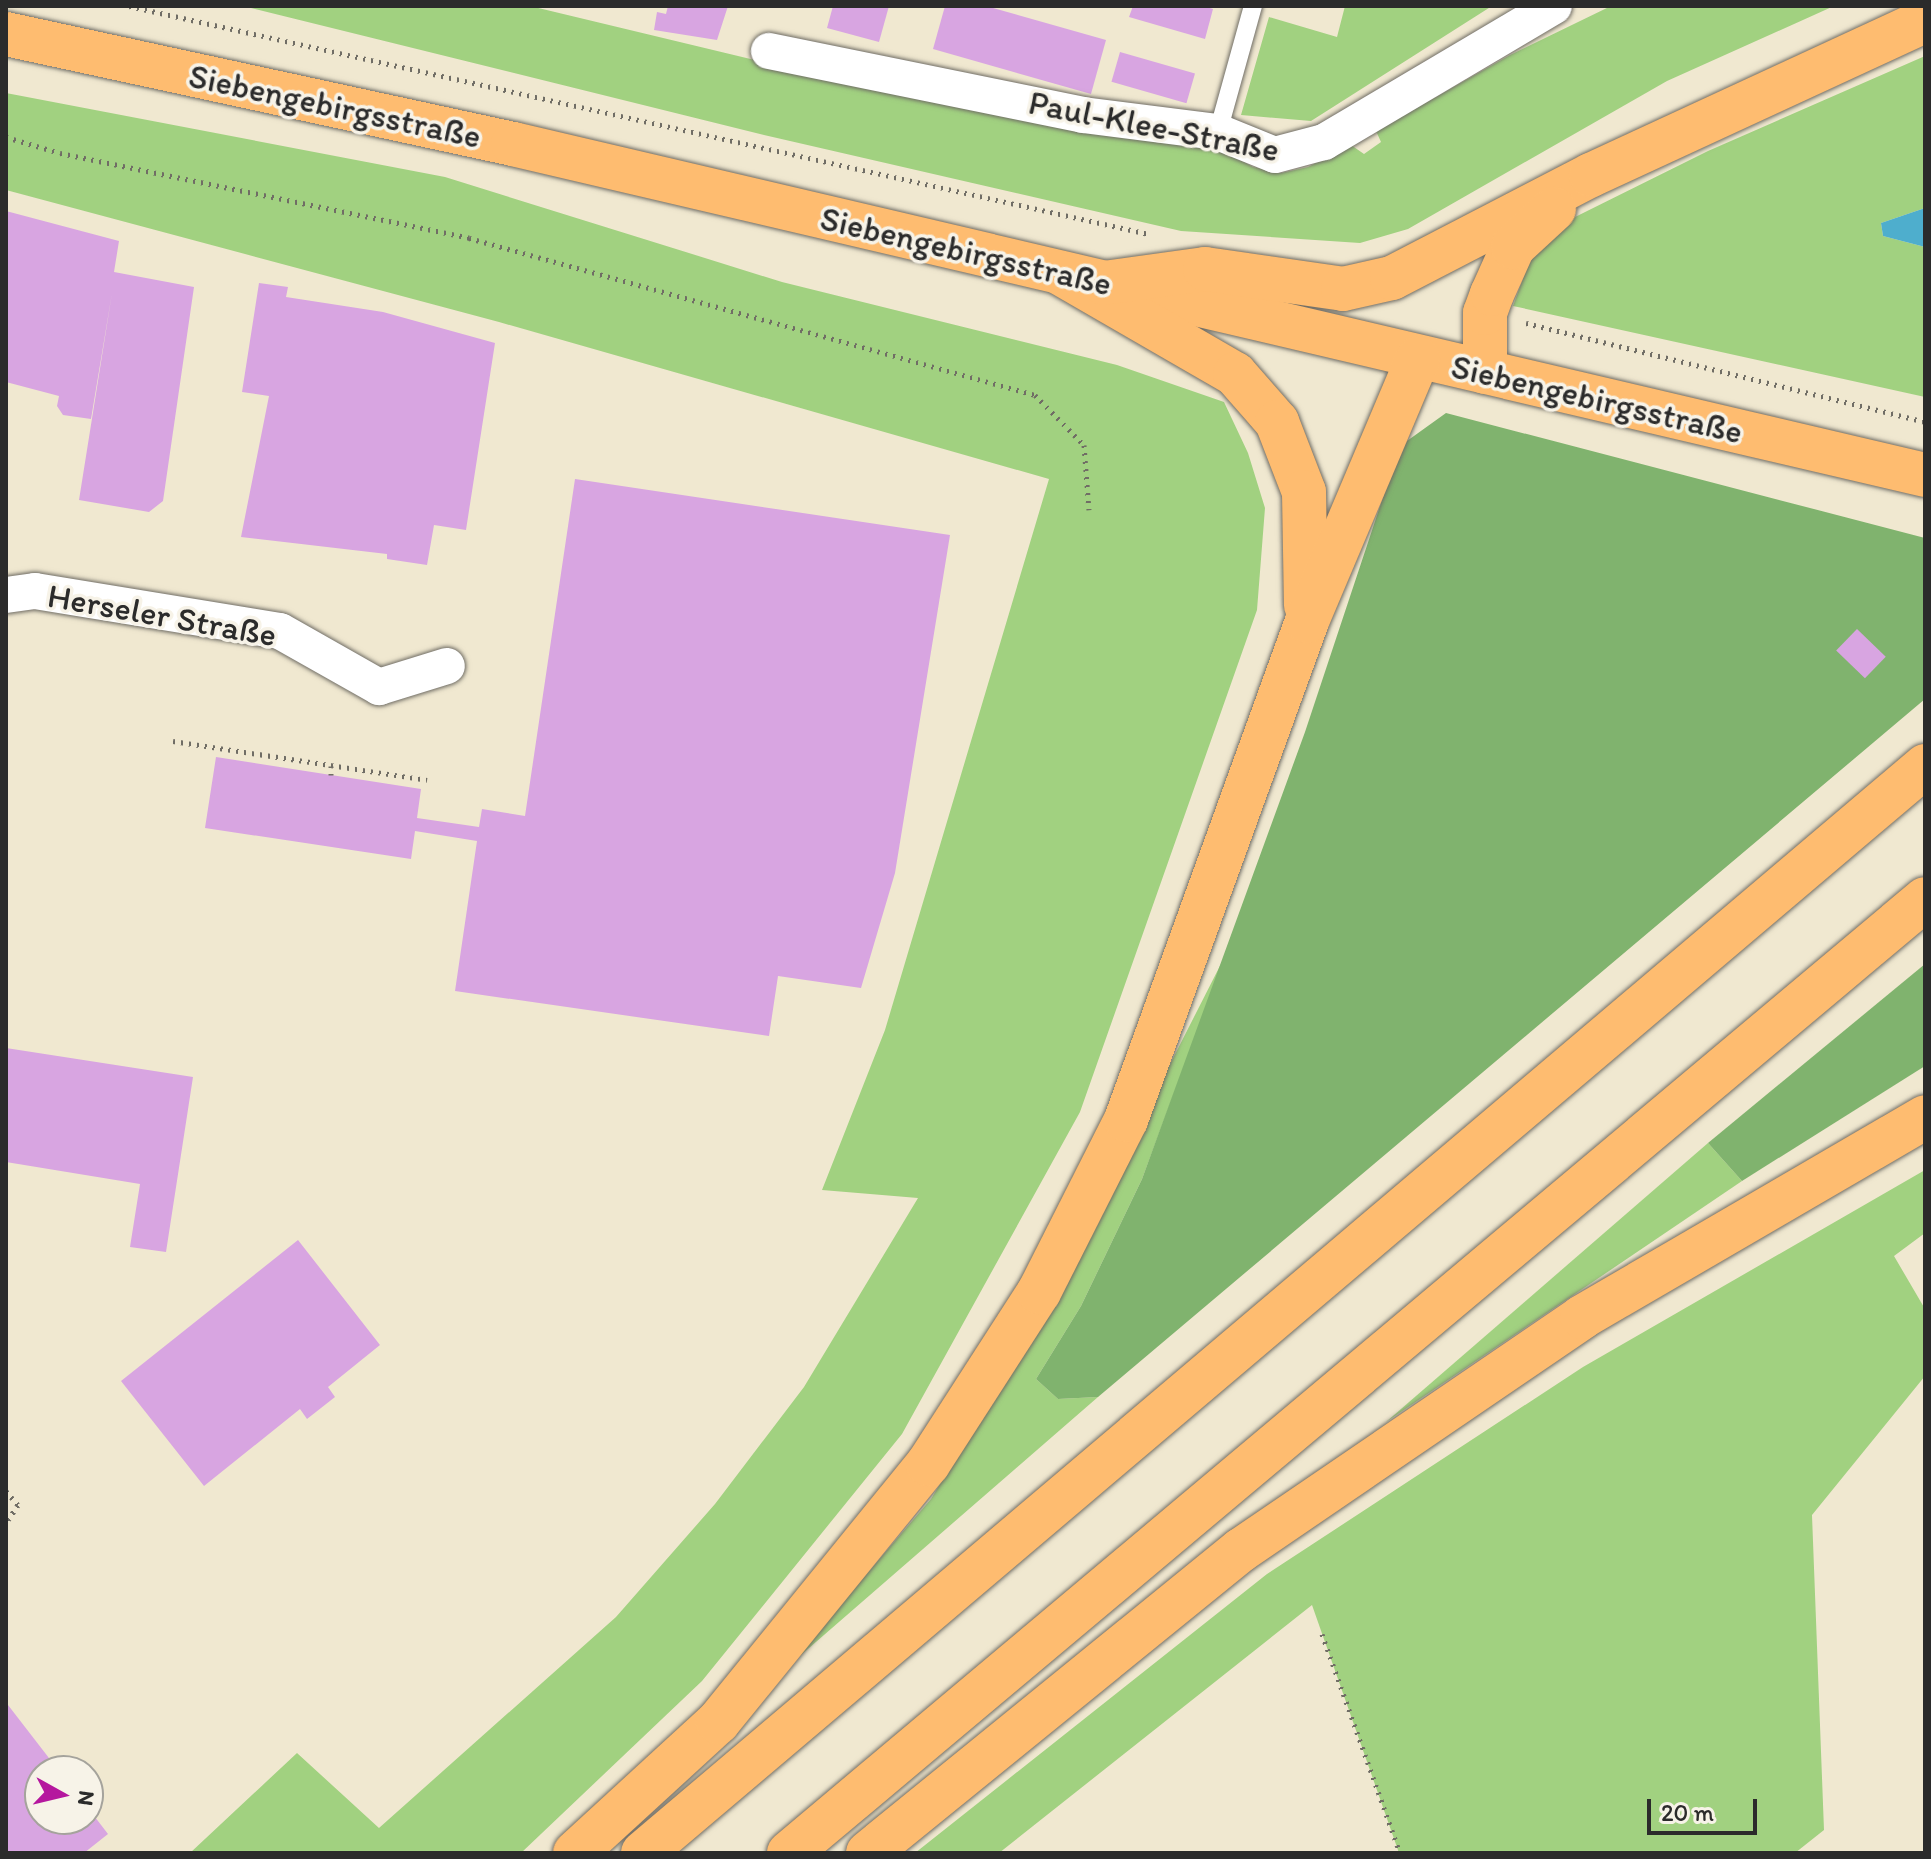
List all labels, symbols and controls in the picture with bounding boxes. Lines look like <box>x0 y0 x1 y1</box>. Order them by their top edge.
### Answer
street label: Siebengebirgsstraße <box>185 55 485 157</box>
street label: Paul-Klee-Straße <box>1025 82 1283 170</box>
street label: Siebengebirgsstraße <box>816 198 1116 304</box>
street label: Siebengebirgsstraße <box>1447 346 1747 452</box>
street label: Herseler Straße <box>45 575 279 655</box>
north arrow <box>24 1755 104 1835</box>
scale bar <box>1651 1783 1761 1833</box>
text: N <box>72 1789 101 1807</box>
text: 20 m <box>1661 1798 1714 1827</box>

